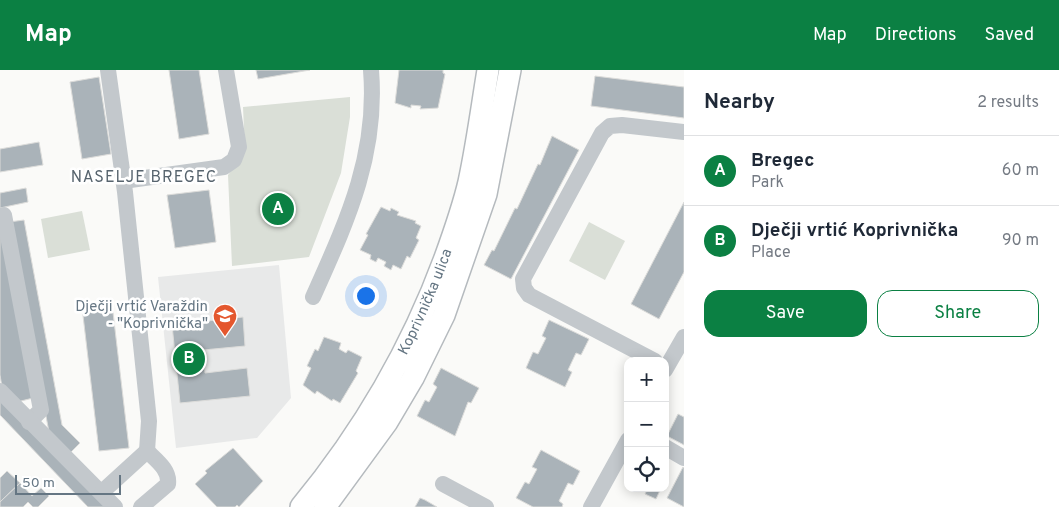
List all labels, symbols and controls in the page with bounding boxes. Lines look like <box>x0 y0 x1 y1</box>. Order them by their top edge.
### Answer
text: Map <box>25 20 72 50</box>
text: Map <box>813 24 847 47</box>
text: Directions <box>875 24 957 47</box>
text: Saved <box>985 24 1034 47</box>
text: Nearby <box>704 89 775 116</box>
text: 2 results <box>977 93 1039 113</box>
text: Bregec <box>751 149 814 173</box>
text: A <box>714 161 726 181</box>
text: 60 m <box>1002 161 1039 181</box>
district label: NASELJE BREGEC <box>71 168 217 188</box>
text: Park <box>751 173 784 193</box>
pin: A <box>262 190 294 228</box>
text: Dječji vrtić Koprivnička <box>751 219 958 243</box>
text: B <box>714 231 726 251</box>
text: 90 m <box>1002 231 1039 251</box>
text: Place <box>751 243 791 263</box>
street label: Koprivnička ulica <box>394 246 457 358</box>
your location <box>353 283 379 309</box>
button: Save <box>704 290 867 337</box>
button: Share <box>877 290 1039 337</box>
place label: Dječji vrtić Varaždin - "Koprivnička" <box>75 298 208 334</box>
school or university icon: Dječji vrtić Varaždin - "Koprivnička" <box>212 303 238 337</box>
pin: B <box>173 340 205 378</box>
map controls <box>624 357 669 492</box>
button: + <box>624 357 669 402</box>
button: − <box>624 402 669 447</box>
button: locate <box>624 447 669 492</box>
scale bar <box>15 472 121 495</box>
text: 50 m <box>22 475 55 492</box>

